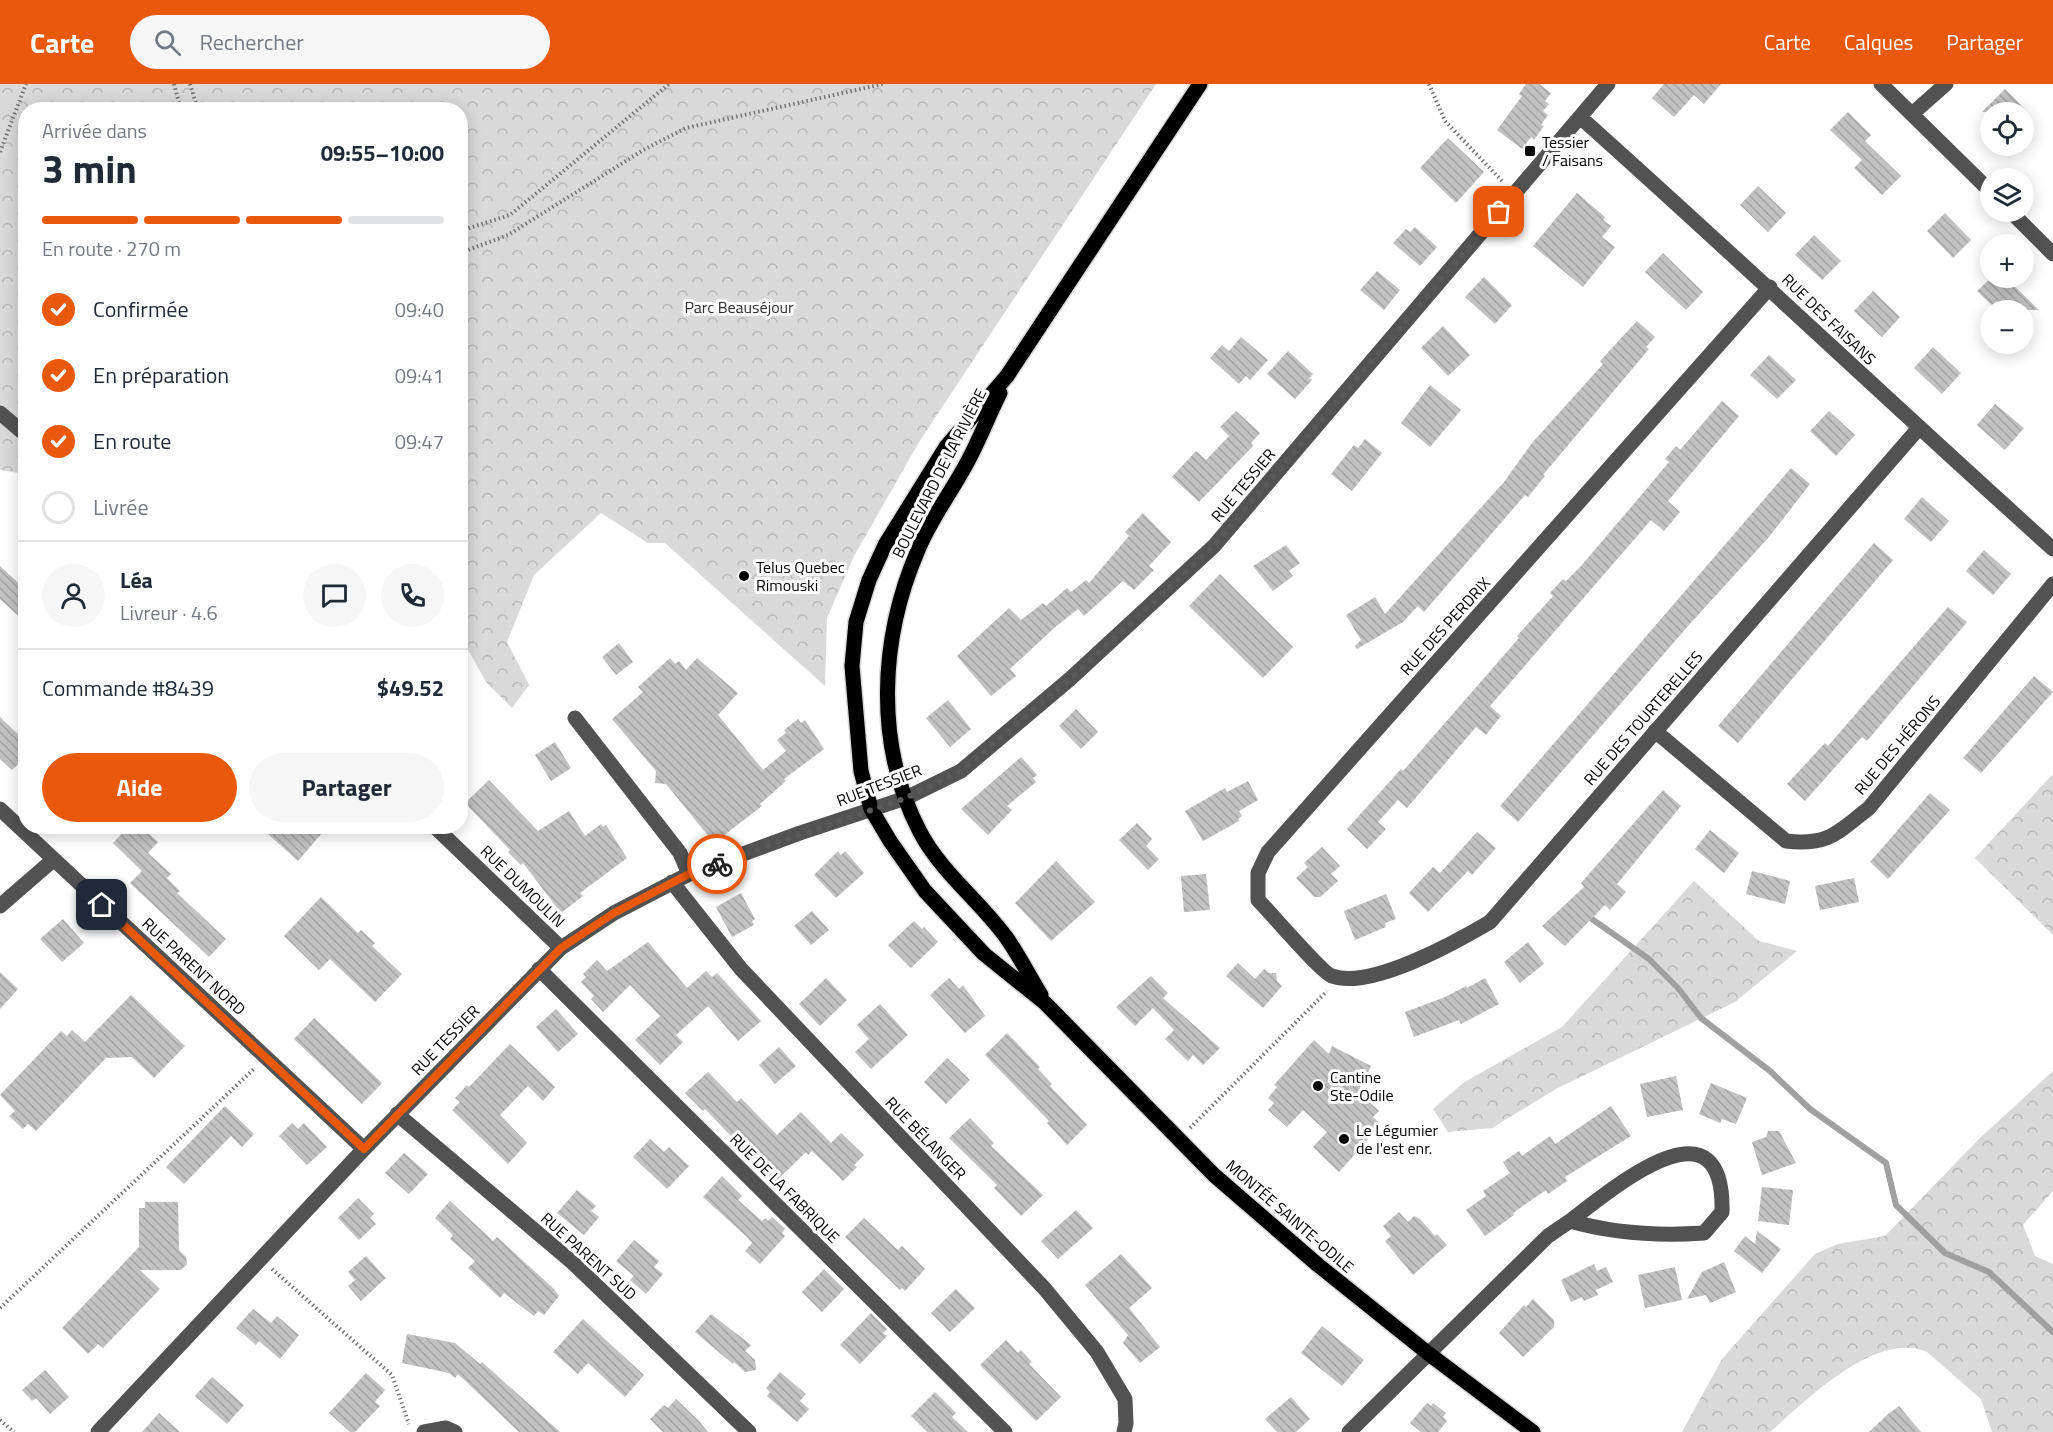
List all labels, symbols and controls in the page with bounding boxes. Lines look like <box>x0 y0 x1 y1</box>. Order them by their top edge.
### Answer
search box <box>130 15 550 69</box>
text: Carte <box>30 21 94 64</box>
text: Rechercher <box>199 25 304 59</box>
icon: search <box>151 26 184 59</box>
text: Carte <box>1764 26 1811 58</box>
text: Calques <box>1844 26 1913 58</box>
text: Partager <box>1946 26 2023 58</box>
map controls <box>1980 102 2034 354</box>
button: locate <box>1980 102 2034 156</box>
text: Arrivée dans <box>42 115 147 146</box>
place label: Tessier / Faisans <box>1542 130 1603 172</box>
text: 09:55–10:00 <box>321 136 444 170</box>
text: 3 min <box>42 139 137 198</box>
marker: Tessier / Faisans <box>1523 144 1537 158</box>
button: layers <box>1980 168 2034 222</box>
pin <box>1473 186 1524 237</box>
icon: bag <box>1482 195 1515 228</box>
text: En route · 270 m <box>42 233 181 264</box>
button: + <box>1980 234 2034 288</box>
street label: RUE DES FAISANS <box>1777 268 1881 370</box>
text: Confirmée <box>93 292 189 326</box>
icon: check <box>42 293 75 326</box>
text: 09:40 <box>395 294 444 325</box>
park label: Parc Beauséjour <box>684 295 794 319</box>
button: − <box>1980 300 2034 354</box>
text: En préparation <box>93 358 229 392</box>
icon: check <box>42 359 75 392</box>
text: 09:41 <box>395 360 444 391</box>
street label: BOULEVARD DE LA RIVIÈRE <box>886 384 992 562</box>
text: En route <box>93 424 171 458</box>
icon: check <box>42 425 75 458</box>
text: 09:47 <box>395 426 444 457</box>
street label: RUE TESSIER <box>1205 443 1281 527</box>
text: Livrée <box>93 490 149 524</box>
place label: Telus Quebec Rimouski <box>756 555 845 597</box>
text: Léa <box>120 563 153 597</box>
button: person <box>42 564 105 627</box>
button: chat <box>303 564 366 627</box>
button: phone <box>381 564 444 627</box>
marker: Telus Quebec Rimouski <box>737 569 751 583</box>
street label: RUE DES PERDRIX <box>1394 571 1496 681</box>
text: Livreur · 4.6 <box>120 597 218 628</box>
street label: RUE DES TOURTERELLES <box>1578 645 1708 791</box>
text: Commande #8439 <box>42 671 214 705</box>
text: $49.52 <box>377 671 444 705</box>
street label: RUE DES HÉRONS <box>1848 690 1946 800</box>
button: Aide <box>42 753 237 822</box>
button: Partager <box>249 753 444 822</box>
street label: RUE TESSIER <box>833 758 925 812</box>
courier <box>687 834 747 894</box>
street label: RUE DUMOULIN <box>475 839 571 933</box>
icon: bike <box>701 848 734 881</box>
pin <box>76 879 127 930</box>
icon: home <box>85 888 118 921</box>
street label: RUE PARENT NORD <box>137 912 251 1020</box>
street label: RUE TESSIER <box>405 999 485 1081</box>
place label: Cantine Ste-Odile <box>1330 1065 1394 1107</box>
marker: Cantine Ste-Odile <box>1311 1079 1325 1093</box>
street label: RUE BÉLANGER <box>880 1091 972 1185</box>
place label: Le Légumier de l'est enr. <box>1356 1118 1439 1160</box>
street label: RUE DE LA FABRIQUE <box>725 1128 845 1248</box>
marker: Le Légumier de l'est enr. <box>1337 1132 1351 1146</box>
street label: MONTÉE SAINTE-ODILE <box>1221 1154 1359 1278</box>
street label: RUE PARENT SUD <box>536 1206 642 1306</box>

